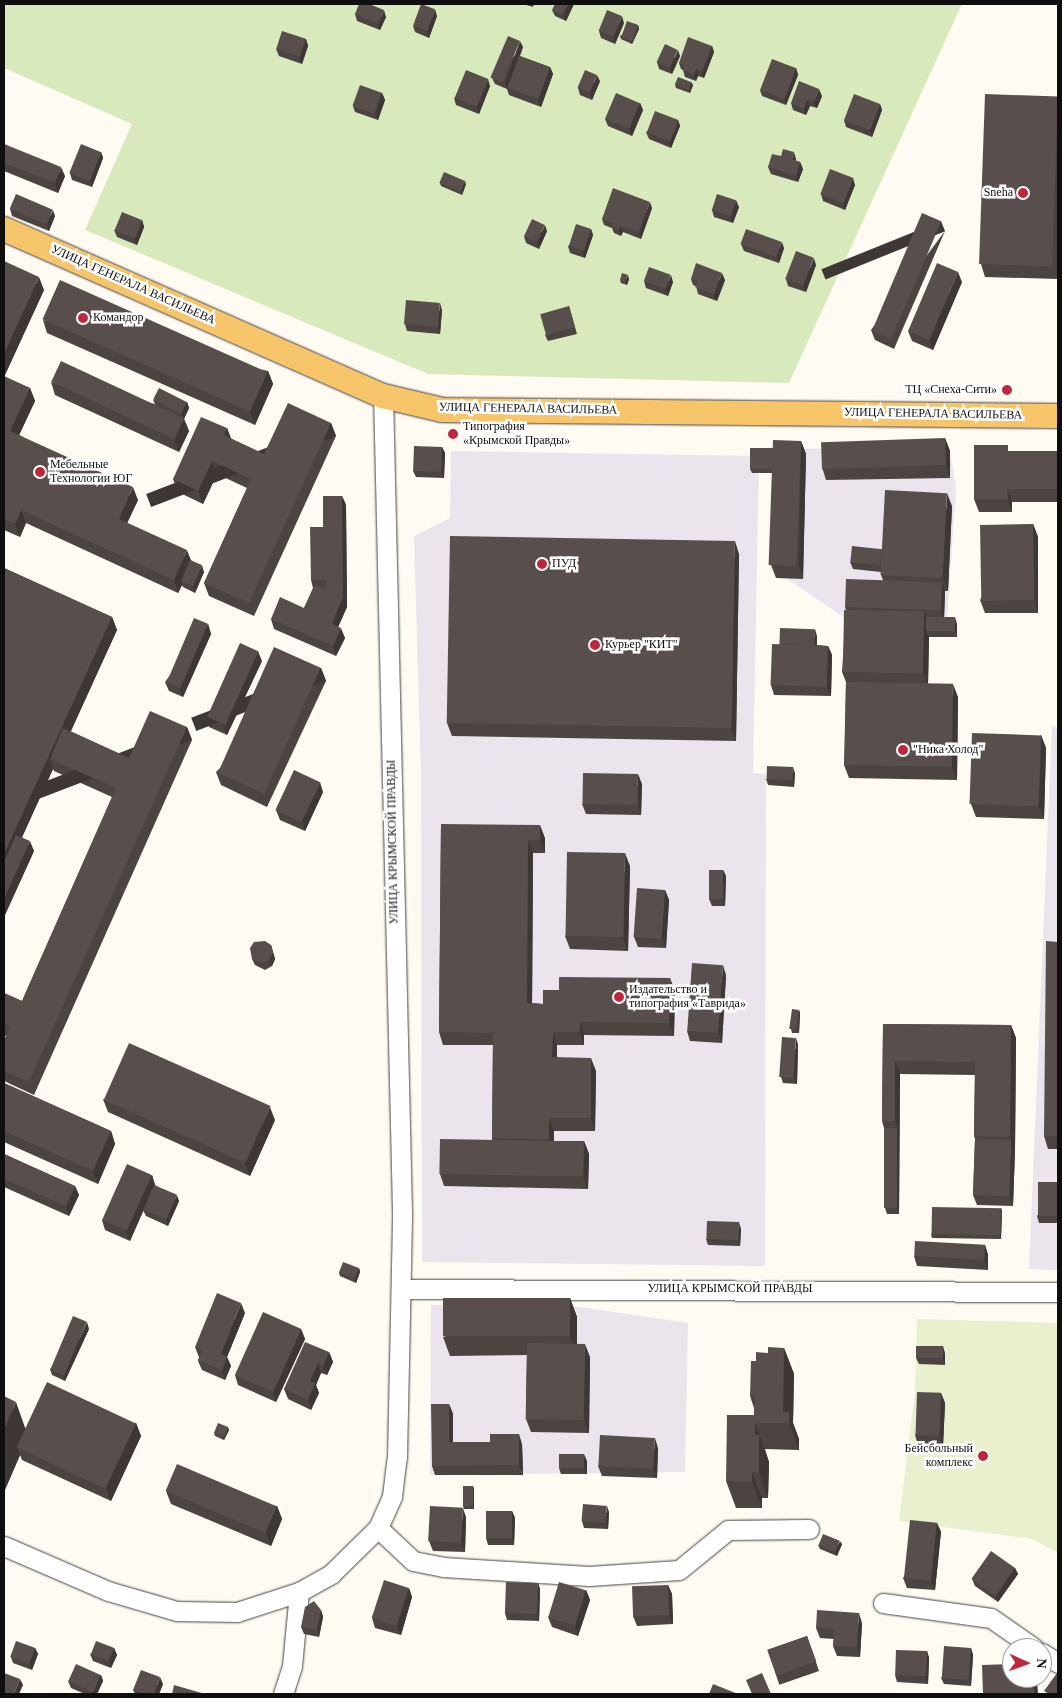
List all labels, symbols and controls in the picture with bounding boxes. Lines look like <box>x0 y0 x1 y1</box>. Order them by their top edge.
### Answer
place label: Sneha <box>984 186 1013 200</box>
marker: Sneha <box>1017 187 1029 199</box>
street label: УЛИЦА ГЕНЕРАЛА ВАСИЛЬЕВА <box>49 242 217 328</box>
place label: Командор <box>93 311 144 325</box>
marker: Командор <box>77 312 89 324</box>
place label: ТЦ «Снеха-Сити» <box>905 383 997 397</box>
marker: ТЦ «Снеха-Сити» <box>1001 384 1013 396</box>
street label: УЛИЦА ГЕНЕРАЛА ВАСИЛЬЕВА <box>439 400 617 418</box>
street label: УЛИЦА ГЕНЕРАЛА ВАСИЛЬЕВА <box>844 405 1022 423</box>
place label: Типография «Крымской Правды» <box>463 420 570 448</box>
marker: Типография «Крымской Правды» <box>447 428 459 440</box>
place label: Мебельные Технологии ЮГ <box>50 458 132 486</box>
marker: Мебельные Технологии ЮГ <box>34 466 46 478</box>
place label: ПУД <box>552 557 576 571</box>
marker: ПУД <box>536 558 548 570</box>
place label: Курьер "КИТ" <box>605 638 678 652</box>
marker: Курьер "КИТ" <box>589 639 601 651</box>
place label: "Ника Холод" <box>913 743 983 757</box>
marker: "Ника Холод" <box>897 744 909 756</box>
street label: УЛИЦА КРЫМСКОЙ ПРАВДЫ <box>384 759 402 925</box>
place label: Издательство и типография «Таврида» <box>629 983 746 1011</box>
marker: Издательство и типография «Таврида» <box>613 991 625 1003</box>
street label: УЛИЦА КРЫМСКОЙ ПРАВДЫ <box>648 1282 812 1296</box>
place label: Бейсбольный комплекс <box>905 1442 973 1470</box>
marker: Бейсбольный комплекс <box>977 1450 989 1462</box>
north arrow <box>1002 1638 1052 1688</box>
text: N <box>1034 1658 1049 1669</box>

